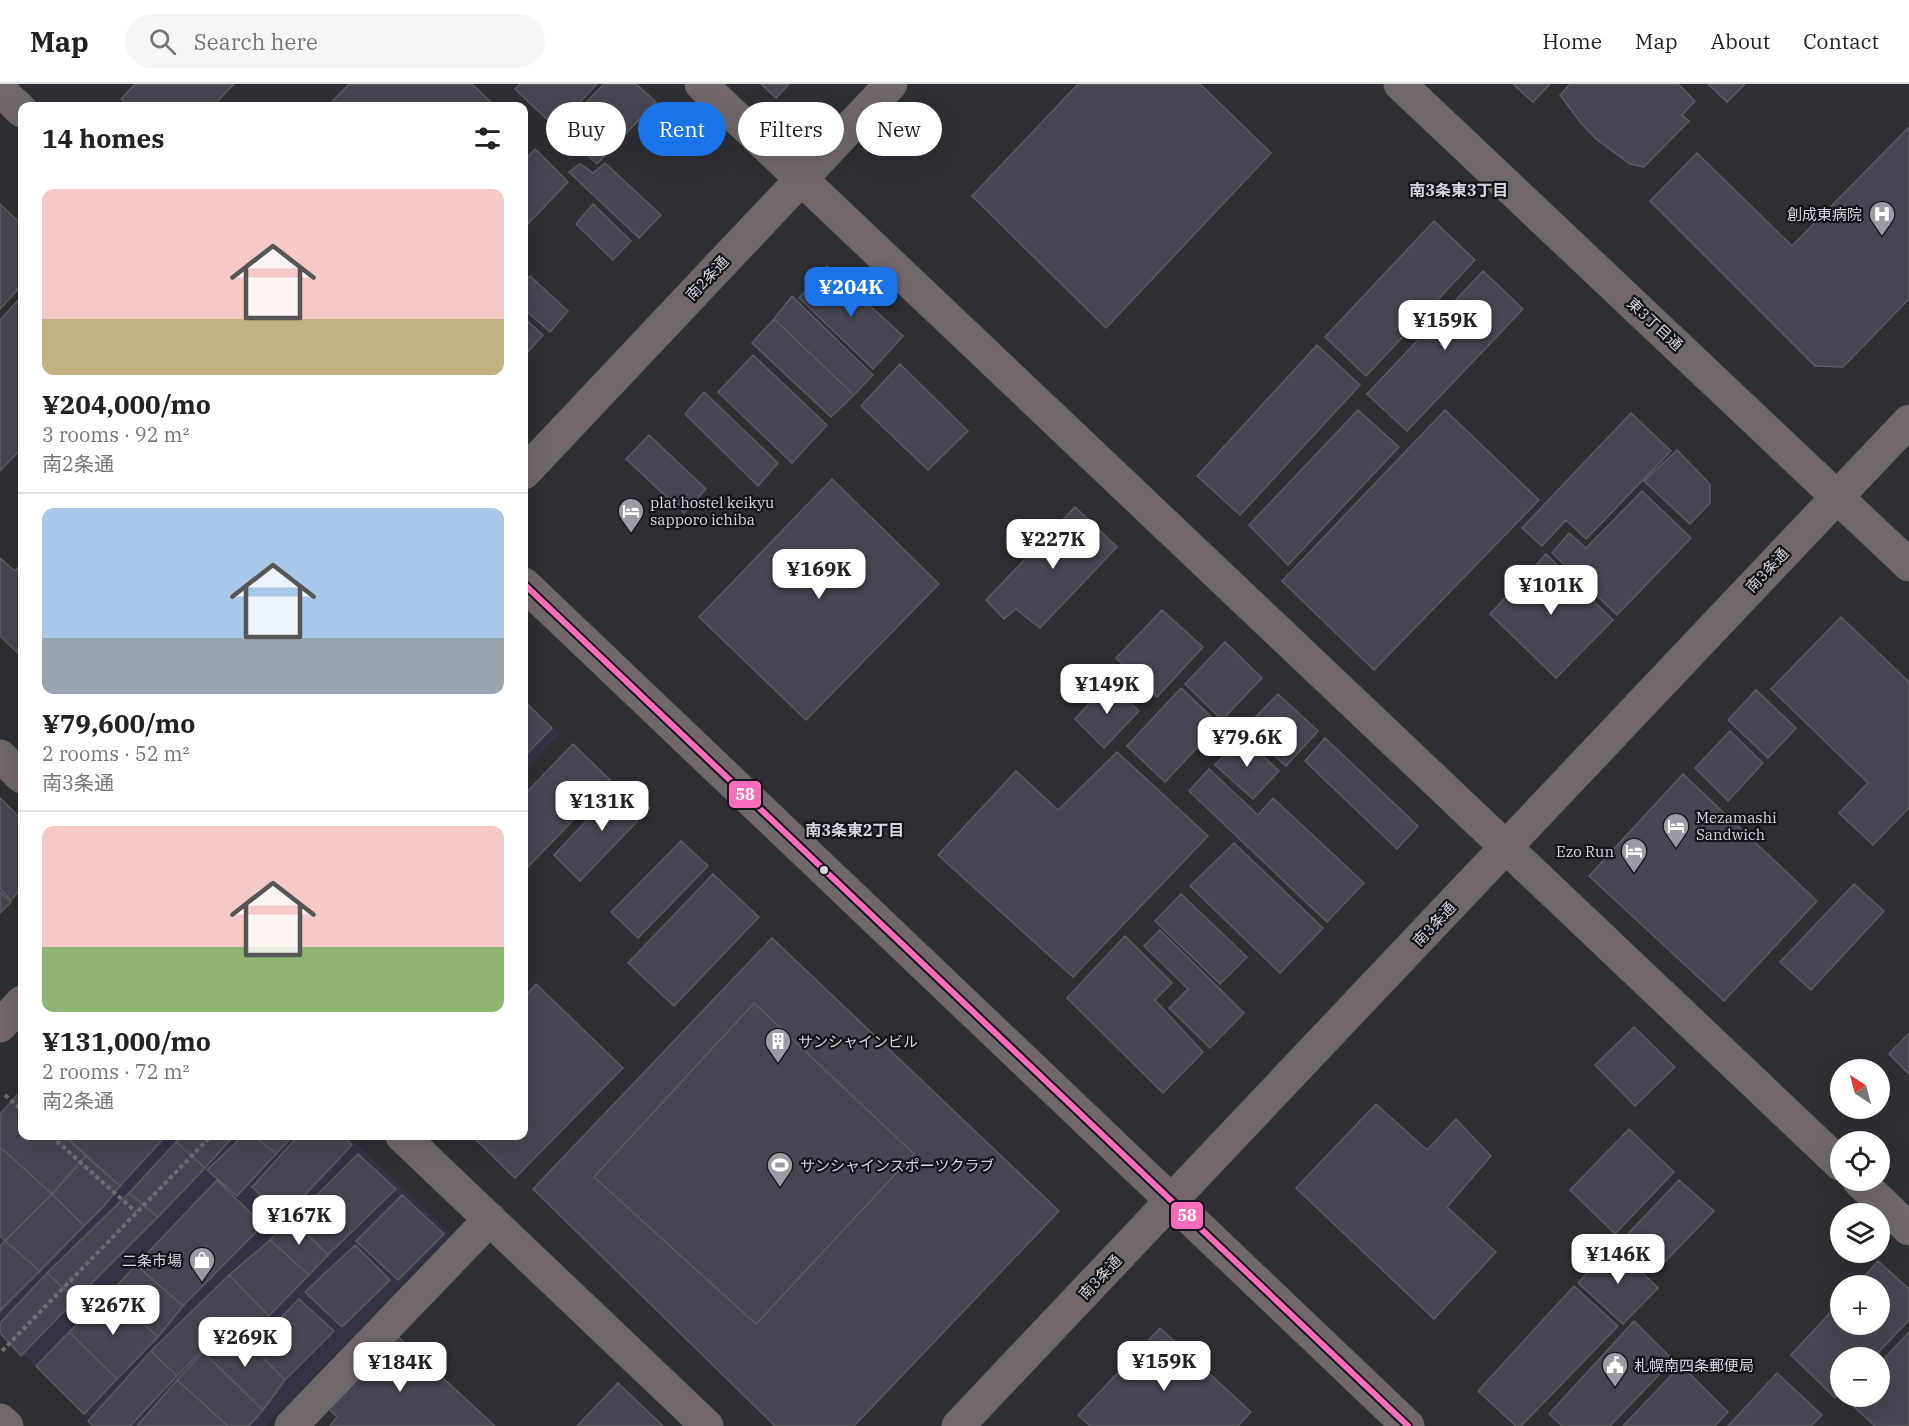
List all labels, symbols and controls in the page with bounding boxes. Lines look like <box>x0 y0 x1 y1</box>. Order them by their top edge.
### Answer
search box <box>125 14 545 68</box>
text: Map <box>30 23 89 60</box>
icon: search <box>146 25 179 58</box>
text: Search here <box>194 27 318 56</box>
text: Home <box>1542 27 1602 55</box>
text: Map <box>1635 27 1678 55</box>
text: About <box>1711 27 1770 55</box>
text: Contact <box>1803 27 1879 55</box>
chip: Buy <box>546 102 626 156</box>
chip: Rent <box>638 102 726 156</box>
chip: Filters <box>738 102 844 156</box>
chip: New <box>856 102 942 156</box>
text: 14 homes <box>42 121 164 155</box>
icon: filters <box>471 122 504 155</box>
district label: 南3条東3丁目 <box>1409 180 1509 200</box>
hospital icon: 創成東病院 <box>1867 199 1897 237</box>
place label: 創成東病院 <box>1787 205 1862 224</box>
icon: home <box>219 228 327 336</box>
street label: 南2条通 <box>682 252 732 304</box>
pin: ¥204K <box>809 267 893 318</box>
text: ¥204K <box>819 273 883 300</box>
street label: 東3丁目通 <box>1623 294 1687 354</box>
pin: ¥159K <box>1403 300 1487 351</box>
text: ¥159K <box>1413 306 1477 333</box>
text: ¥204,000/mo <box>42 387 211 421</box>
text: 3 rooms · 92 m² <box>42 421 189 448</box>
text: 南2条通 <box>42 450 114 477</box>
place label: plat hostel keikyu sapporo ichiba <box>650 493 774 529</box>
hotel icon: plat hostel keikyu sapporo ichiba <box>616 496 646 534</box>
pin: ¥227K <box>1011 519 1095 570</box>
text: ¥227K <box>1021 525 1085 552</box>
street label: 南3条通 <box>1742 544 1792 596</box>
icon: home <box>219 547 327 655</box>
pin: ¥169K <box>777 549 861 600</box>
text: ¥169K <box>787 555 851 582</box>
pin: ¥101K <box>1509 565 1593 616</box>
text: ¥101K <box>1519 571 1583 598</box>
pin: ¥149K <box>1065 664 1149 715</box>
text: ¥149K <box>1075 670 1139 697</box>
text: ¥79,600/mo <box>42 706 195 740</box>
pin: ¥79.6K <box>1198 717 1296 768</box>
text: ¥79.6K <box>1212 723 1282 750</box>
text: 2 rooms · 52 m² <box>42 740 189 767</box>
text: 南3条通 <box>42 769 114 796</box>
line badge: 58 <box>728 780 762 809</box>
pin: ¥131K <box>560 781 644 832</box>
text: 58 <box>735 784 755 804</box>
text: ¥131K <box>570 787 634 814</box>
place label: Mezamashi Sandwich <box>1696 808 1777 844</box>
hotel icon: Mezamashi Sandwich <box>1661 811 1691 849</box>
district label: 南3条東2丁目 <box>805 820 905 840</box>
hotel icon: Ezo Run <box>1619 836 1649 874</box>
place label: Ezo Run <box>1556 842 1614 861</box>
unlabelled marker <box>818 864 830 876</box>
icon: home <box>219 865 327 973</box>
street label: 南3条通 <box>1409 898 1459 950</box>
text: ¥131,000/mo <box>42 1024 211 1058</box>
building icon: サンシャインビル <box>763 1026 793 1064</box>
place label: サンシャインビル <box>798 1032 918 1051</box>
text: 2 rooms · 72 m² <box>42 1058 189 1085</box>
north arrow <box>1830 1059 1890 1119</box>
map controls <box>1830 1059 1890 1407</box>
text: 南2条通 <box>42 1087 114 1114</box>
button: locate <box>1830 1131 1890 1191</box>
sports icon: サンシャインスポーツクラブ <box>765 1150 795 1188</box>
place label: サンシャインスポーツクラブ <box>800 1156 994 1175</box>
pin: ¥167K <box>257 1195 341 1246</box>
text: ¥167K <box>267 1201 331 1228</box>
line badge: 58 <box>1170 1201 1204 1230</box>
button: layers <box>1830 1203 1890 1263</box>
text: 58 <box>1177 1205 1197 1225</box>
pin: ¥146K <box>1576 1234 1660 1285</box>
text: ¥146K <box>1586 1240 1650 1267</box>
shop icon: 二条市場 <box>187 1245 217 1283</box>
place label: 二条市場 <box>122 1251 182 1270</box>
street label: 南3条通 <box>1075 1251 1125 1303</box>
button: + <box>1830 1275 1890 1335</box>
pin: ¥267K <box>71 1285 155 1336</box>
text: ¥267K <box>81 1291 145 1318</box>
pin: ¥269K <box>203 1317 287 1368</box>
text: ¥269K <box>213 1323 277 1350</box>
pin: ¥159K <box>1122 1341 1206 1392</box>
pin: ¥184K <box>358 1342 442 1393</box>
text: ¥159K <box>1132 1347 1196 1374</box>
button: − <box>1830 1347 1890 1407</box>
text: ¥184K <box>368 1348 432 1375</box>
public building icon: 札幌南四条郵便局 <box>1600 1350 1630 1388</box>
place label: 札幌南四条郵便局 <box>1634 1356 1754 1375</box>

